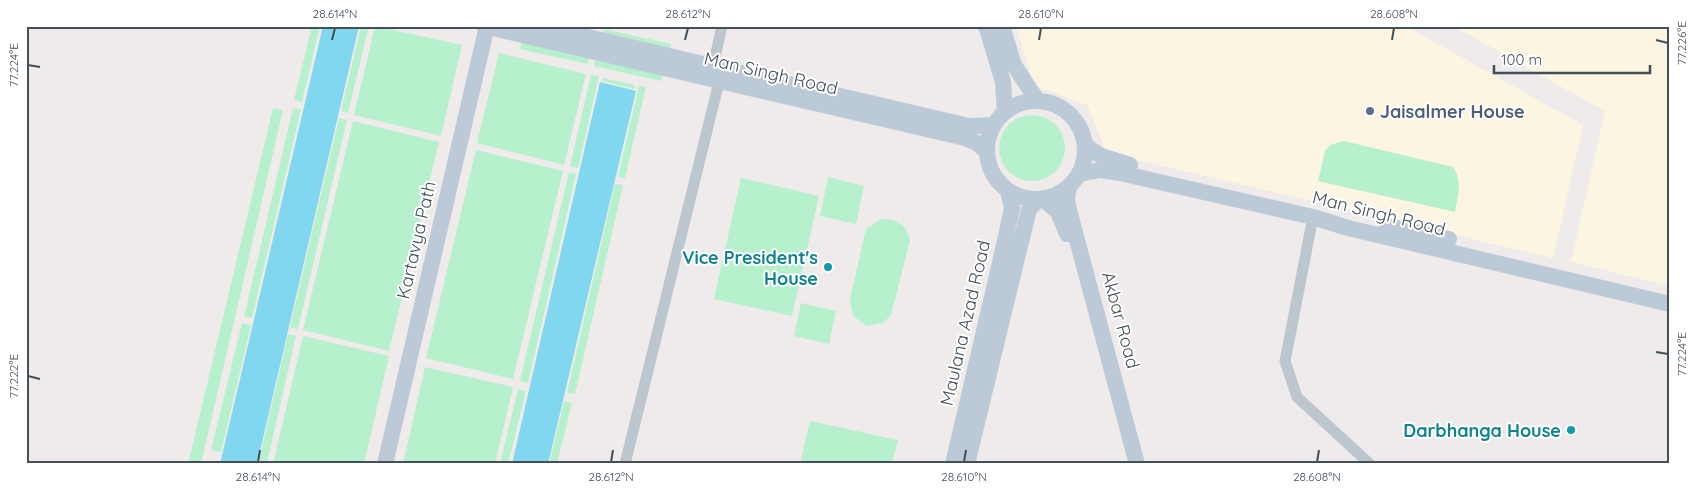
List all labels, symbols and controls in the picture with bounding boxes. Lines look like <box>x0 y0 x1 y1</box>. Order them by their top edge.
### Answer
text: 28.614°N <box>312 6 358 21</box>
text: 28.612°N <box>665 6 711 21</box>
text: 28.610°N <box>1018 6 1064 21</box>
text: 28.608°N <box>1370 6 1418 21</box>
text: 77.226°E <box>1674 21 1689 65</box>
scale bar <box>1494 42 1650 74</box>
text: 77.224°E <box>6 43 21 87</box>
street label: Man Singh Road <box>702 46 840 100</box>
text: 100 m <box>1501 50 1542 69</box>
place label: Jaisalmer House <box>1380 100 1525 123</box>
marker: Jaisalmer House <box>1364 105 1376 117</box>
street label: Kartavya Path <box>391 179 441 301</box>
street label: Man Singh Road <box>1310 185 1448 241</box>
street label: Maulana Azad Road <box>935 238 995 408</box>
place label: Vice President's House <box>682 246 818 290</box>
marker: Vice President's House <box>822 261 834 273</box>
street label: Akbar Road <box>1097 269 1145 371</box>
text: 77.224°E <box>1674 332 1689 376</box>
text: 77.222°E <box>6 354 21 398</box>
place label: Darbhanga House <box>1403 419 1561 442</box>
marker: Darbhanga House <box>1565 424 1577 436</box>
text: 28.614°N <box>235 469 281 484</box>
text: 28.612°N <box>588 469 634 484</box>
text: 28.610°N <box>941 469 987 484</box>
text: 28.608°N <box>1293 469 1341 484</box>

